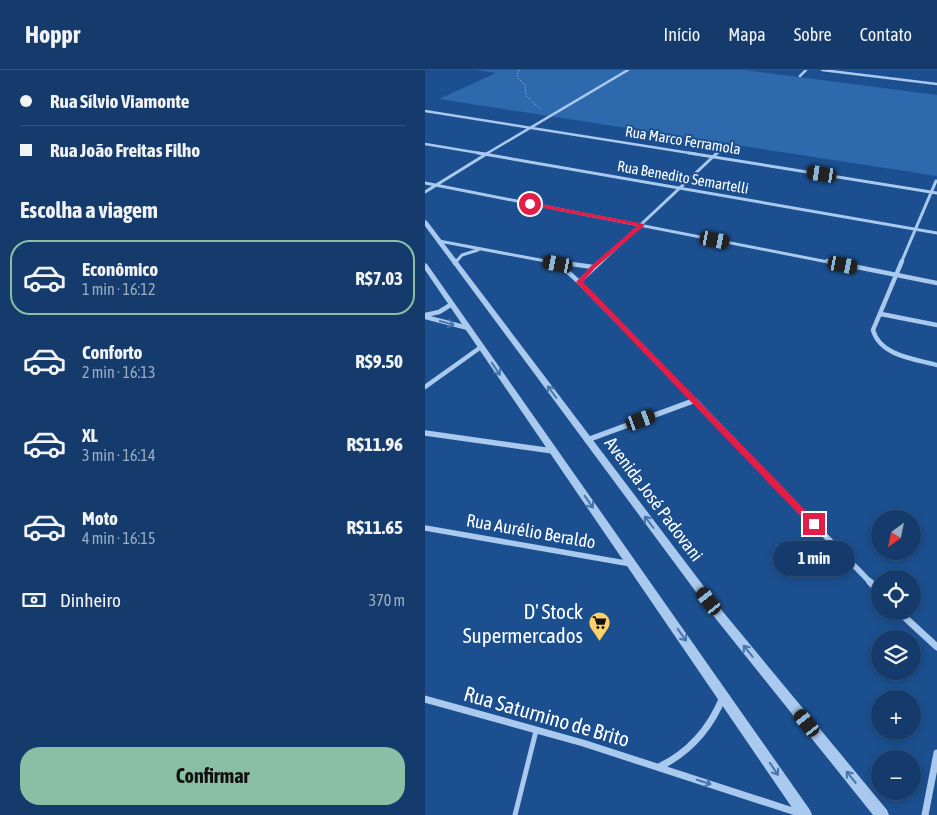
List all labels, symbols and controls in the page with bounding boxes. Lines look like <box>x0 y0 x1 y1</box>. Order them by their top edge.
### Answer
text: Hoppr <box>25 21 80 48</box>
text: Início <box>664 24 700 45</box>
text: Mapa <box>728 24 766 45</box>
text: Sobre <box>794 24 832 45</box>
text: Contato <box>860 24 912 45</box>
text: Rua Sílvio Viamonte <box>50 90 189 112</box>
street label: Rua Marco Ferramola <box>624 122 742 158</box>
text: Rua João Freitas Filho <box>50 139 200 161</box>
street label: Rua Benedito Semartelli <box>616 157 750 197</box>
car <box>806 164 837 184</box>
route start <box>519 193 541 215</box>
text: Escolha a viagem <box>20 197 158 223</box>
car <box>698 230 731 250</box>
car <box>541 254 574 274</box>
icon: car <box>22 255 67 300</box>
car <box>826 255 859 275</box>
text: Econômico <box>82 258 158 280</box>
text: R$7.03 <box>355 267 403 289</box>
text: 1 min · 16:12 <box>82 280 155 298</box>
one-way arrow <box>438 318 454 328</box>
icon: car <box>22 338 67 383</box>
text: Conforto <box>82 341 143 363</box>
text: R$9.50 <box>355 350 403 372</box>
one-way arrow <box>491 361 501 375</box>
text: 2 min · 16:13 <box>82 363 155 381</box>
one-way arrow <box>547 385 557 399</box>
car <box>624 408 657 432</box>
icon: car <box>22 421 67 466</box>
text: XL <box>82 424 98 446</box>
text: R$11.96 <box>346 433 403 455</box>
street label: Avenida José Padovani <box>601 433 707 565</box>
text: 3 min · 16:14 <box>82 446 155 464</box>
one-way arrow <box>584 495 594 509</box>
icon: car <box>22 504 67 549</box>
text: Moto <box>82 507 118 529</box>
street label: Rua Aurélio Beraldo <box>465 509 597 553</box>
north arrow <box>871 510 921 560</box>
map controls <box>871 510 921 800</box>
route end <box>803 513 825 535</box>
text: R$11.65 <box>346 516 403 538</box>
one-way arrow <box>644 516 655 529</box>
text: 4 min · 16:15 <box>82 529 155 547</box>
callout: 1 min <box>773 542 855 576</box>
text: 1 min <box>798 549 830 567</box>
button: locate <box>871 570 921 620</box>
car <box>693 585 724 617</box>
icon: cash <box>20 586 48 614</box>
text: Dinheiro <box>60 589 121 611</box>
text: 370 m <box>369 591 405 609</box>
place label: D' Stock Supermercados <box>463 599 583 647</box>
supermarket icon: D' Stock Supermercados <box>587 611 611 642</box>
one-way arrow <box>677 628 687 642</box>
button: layers <box>871 630 921 680</box>
one-way arrow <box>743 645 754 658</box>
street label: Rua Saturnino de Brito <box>461 681 633 751</box>
button: + <box>871 690 921 740</box>
car <box>791 707 822 739</box>
button: Confirmar <box>20 747 405 805</box>
button: − <box>871 750 921 800</box>
one-way arrow <box>769 762 779 776</box>
one-way arrow <box>845 771 856 784</box>
one-way arrow <box>696 778 712 788</box>

